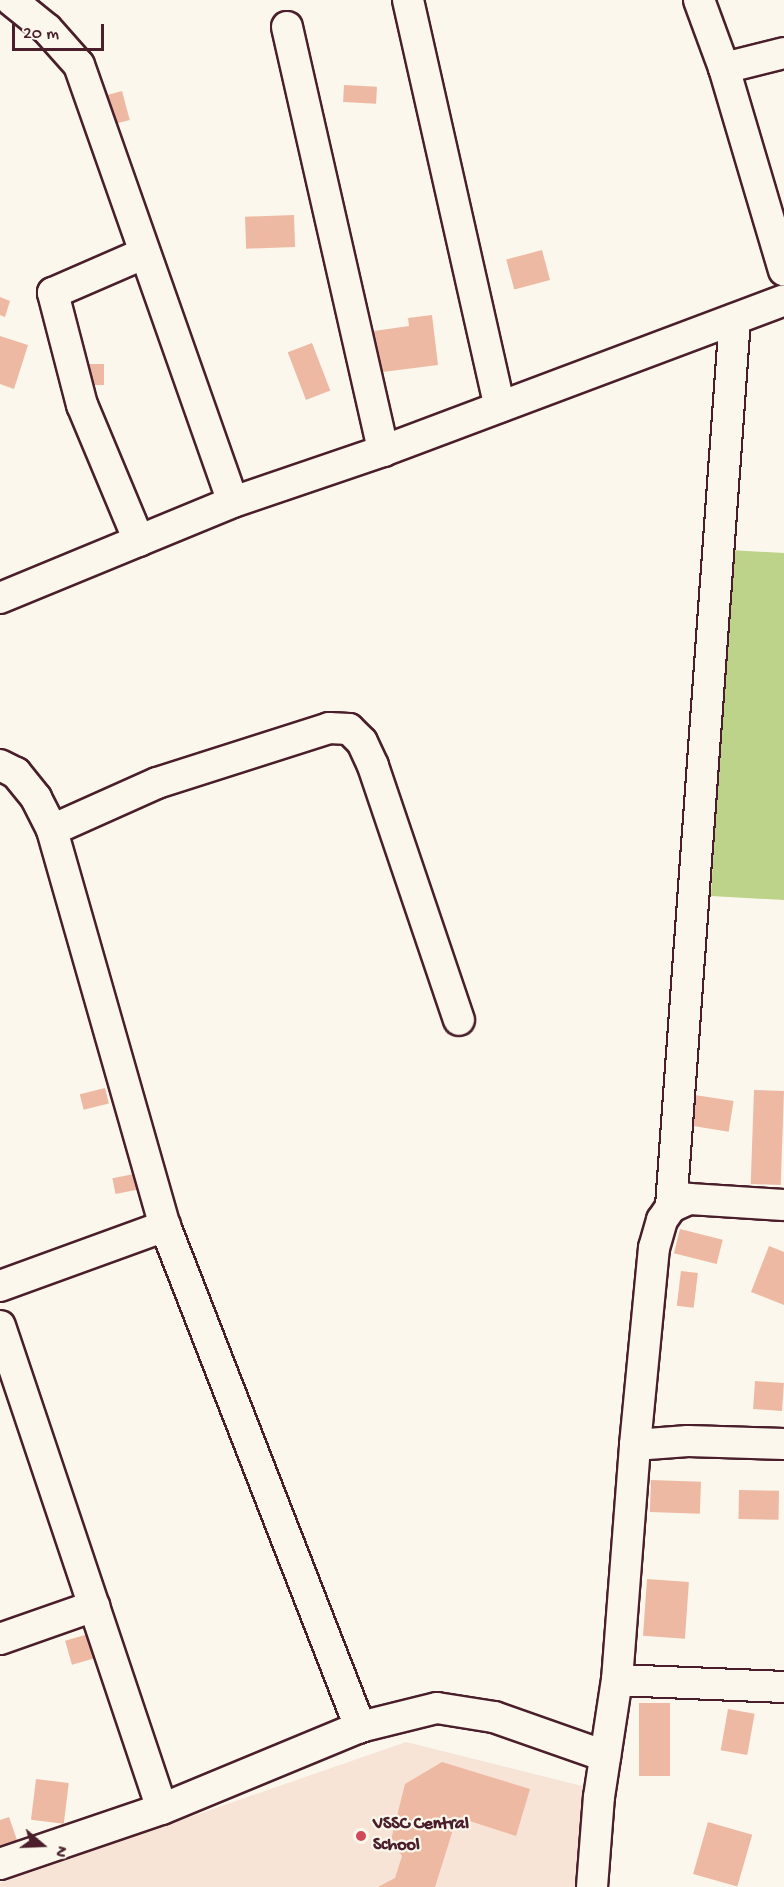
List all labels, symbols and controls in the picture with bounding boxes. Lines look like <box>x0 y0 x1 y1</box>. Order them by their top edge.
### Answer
scale bar <box>15 12 106 50</box>
text: 20 m <box>23 24 59 45</box>
north arrow <box>12 1815 72 1875</box>
place label: VSSC Central School <box>373 1815 469 1858</box>
marker: VSSC Central School <box>354 1829 368 1843</box>
text: N <box>49 1843 70 1859</box>

